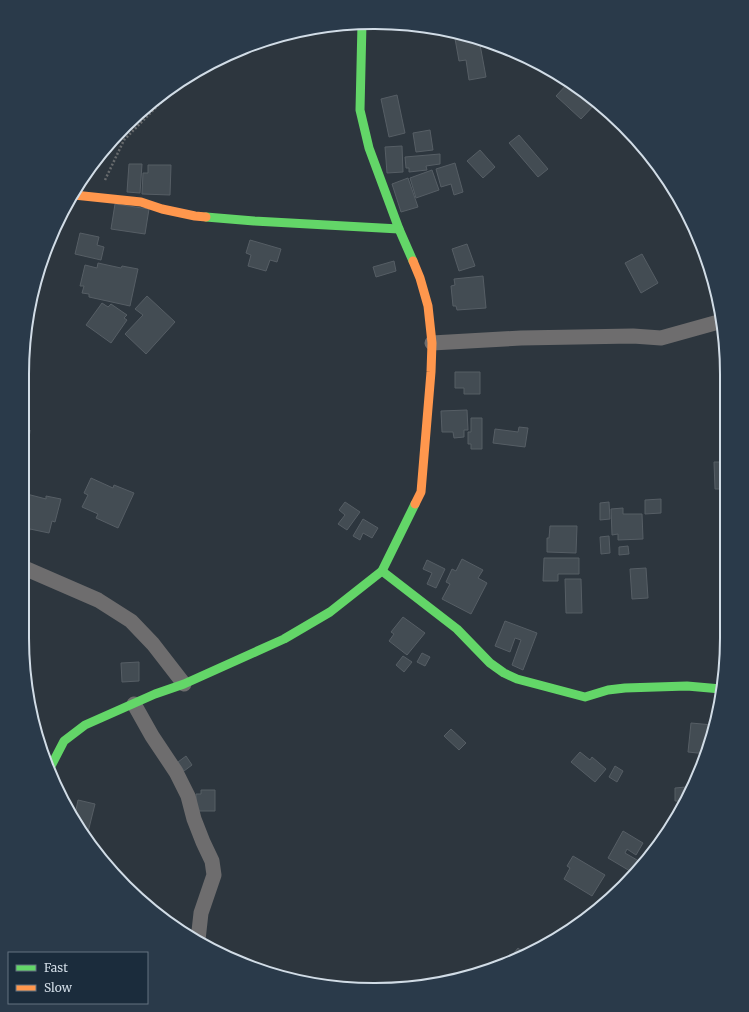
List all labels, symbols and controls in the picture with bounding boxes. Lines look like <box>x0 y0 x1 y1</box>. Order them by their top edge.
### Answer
legend <box>8 952 148 1004</box>
text: Fast <box>44 960 68 975</box>
text: Slow <box>44 980 73 995</box>

